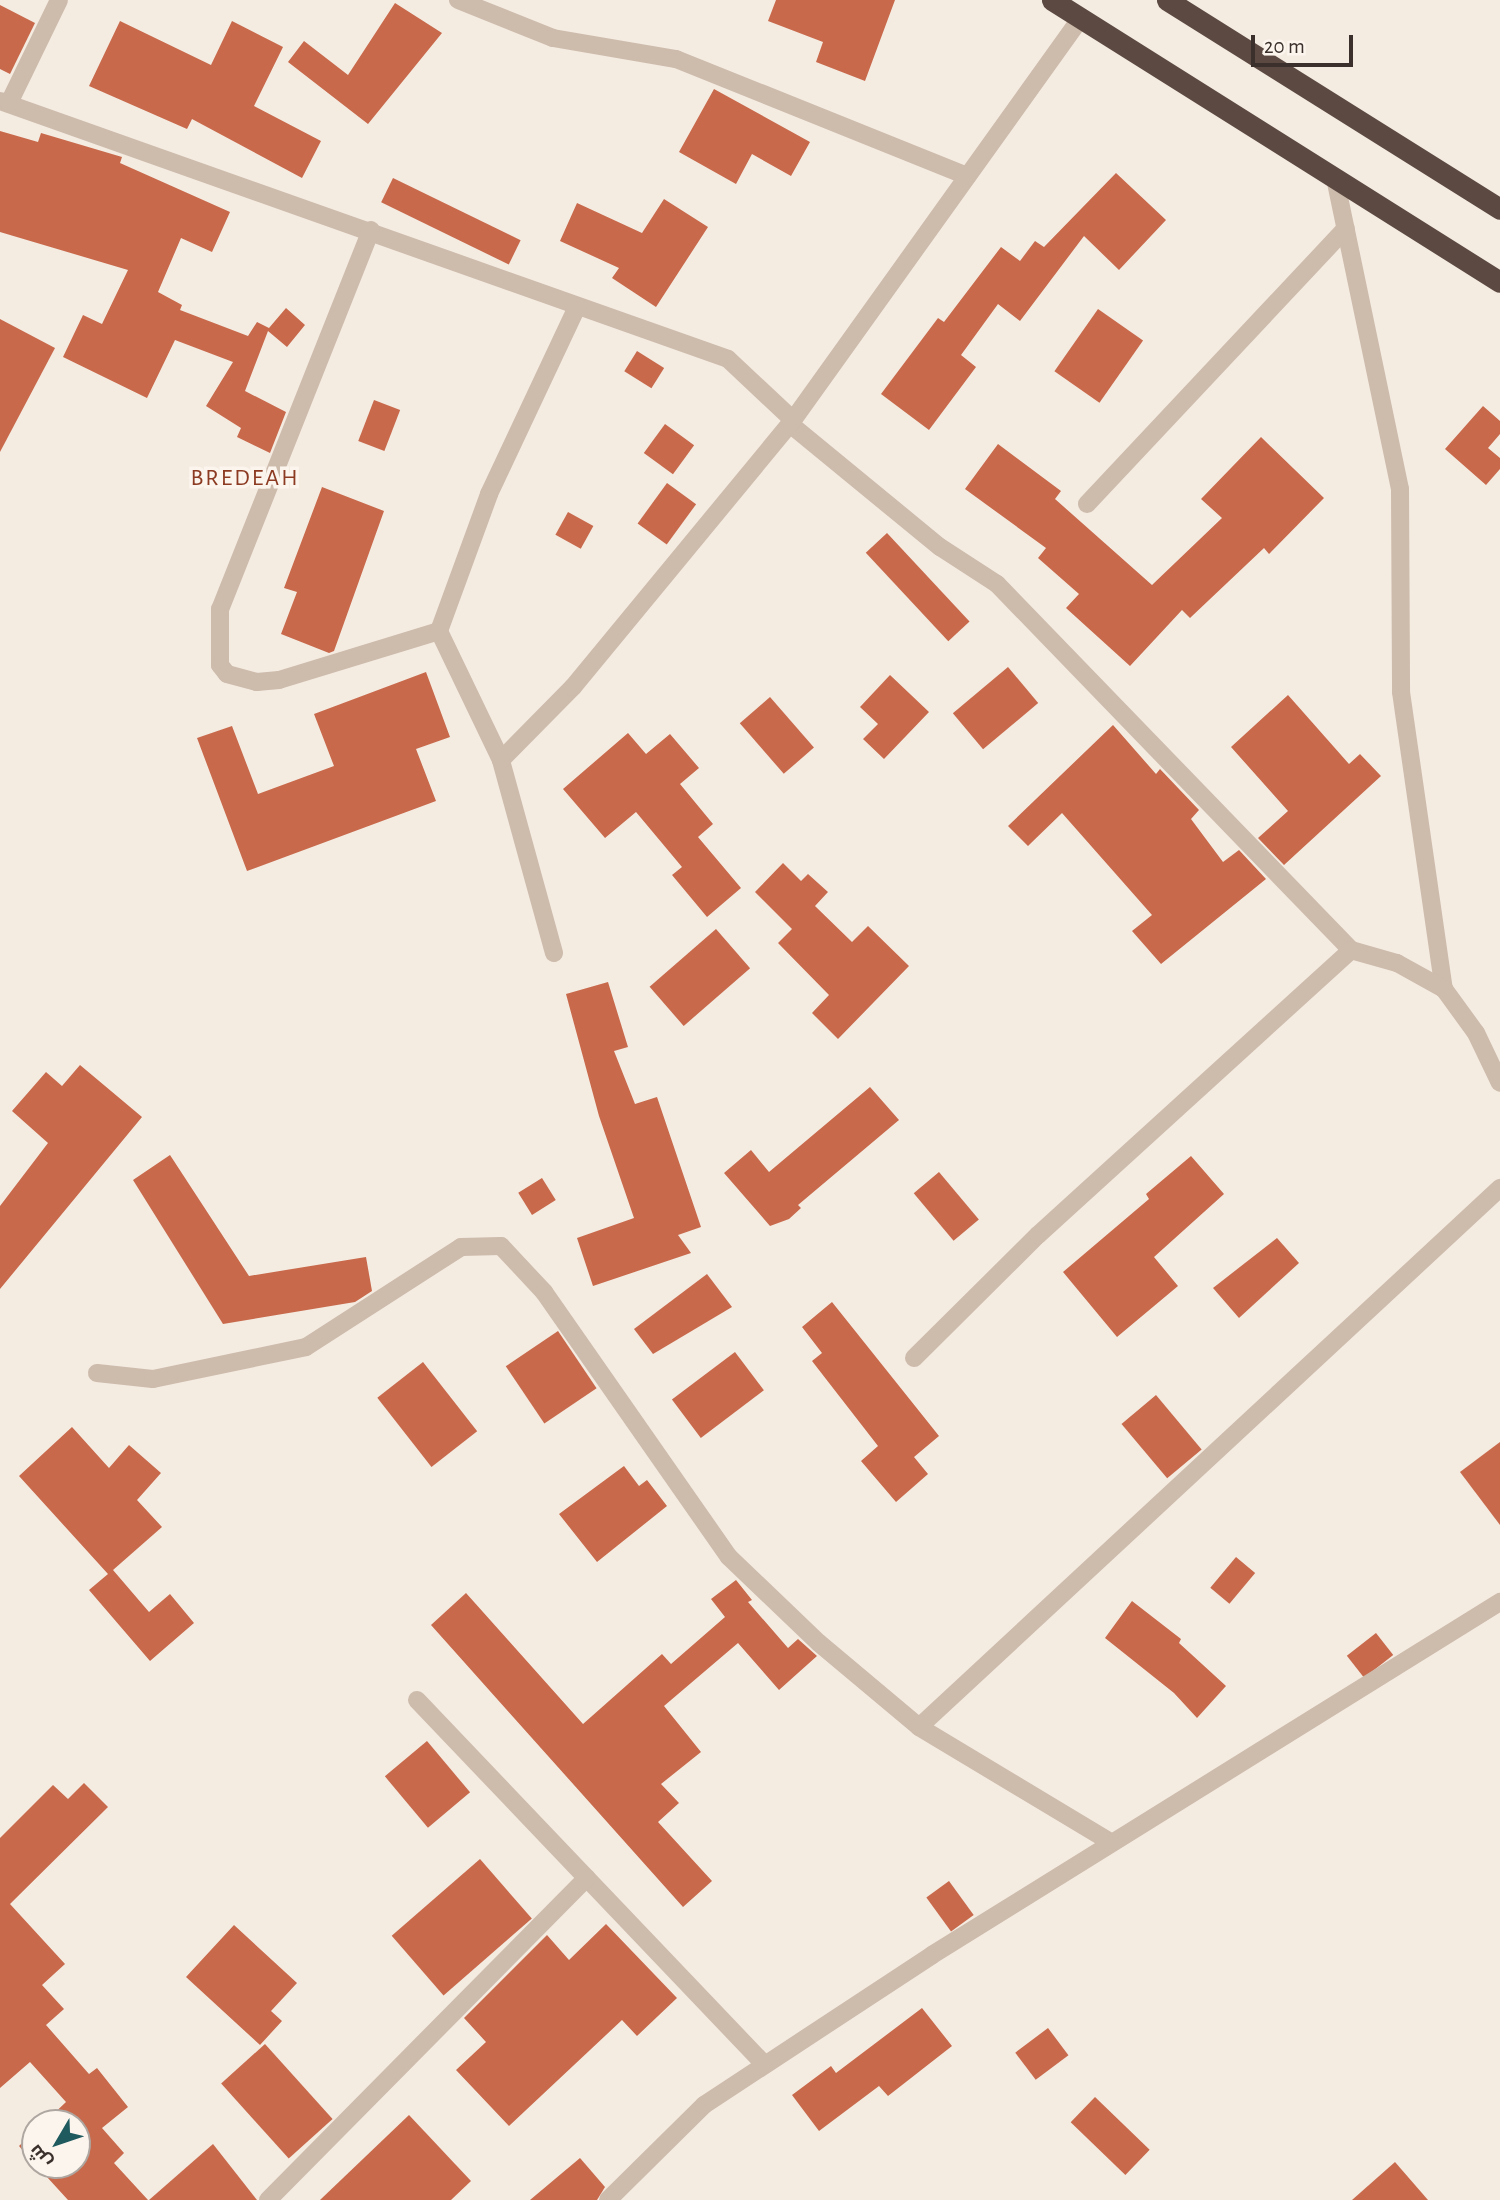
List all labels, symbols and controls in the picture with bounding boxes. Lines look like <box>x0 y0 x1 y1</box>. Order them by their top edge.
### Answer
scale bar <box>1255 21 1356 65</box>
text: 20 m <box>1264 36 1305 57</box>
district label: BREDEAH <box>191 465 299 493</box>
north arrow <box>21 2109 91 2179</box>
text: ش <box>26 2141 56 2172</box>

